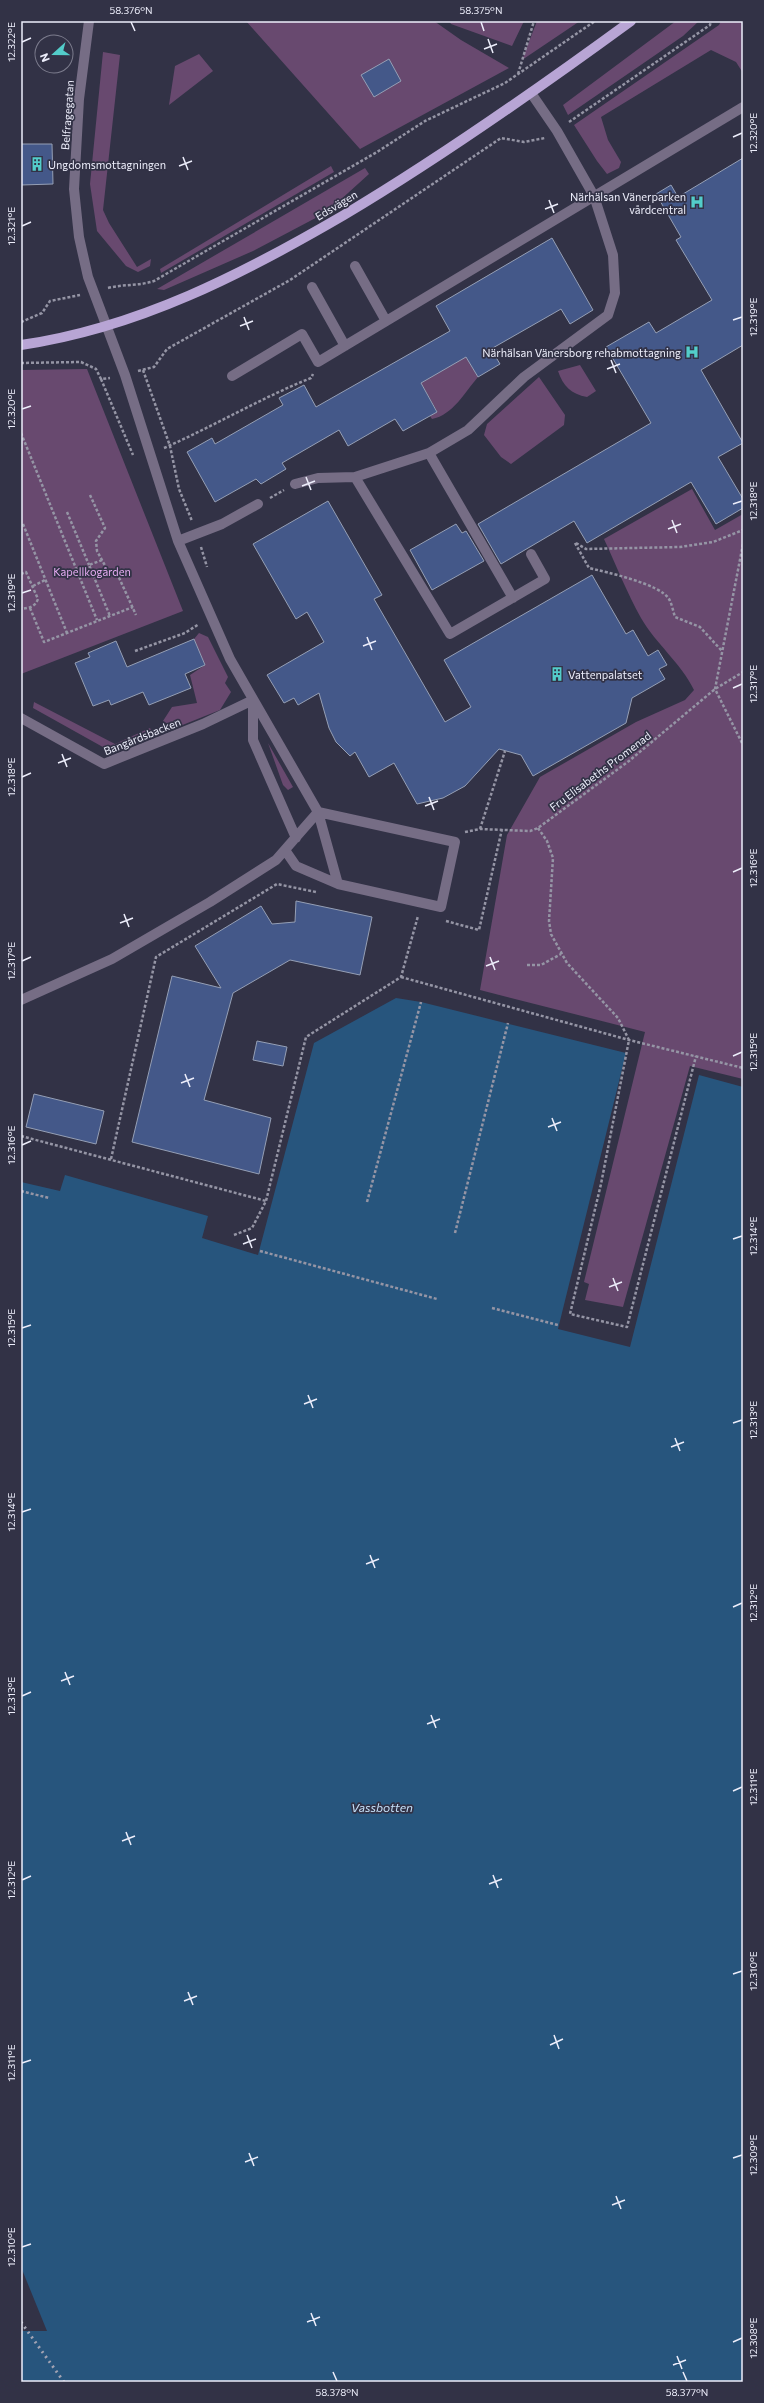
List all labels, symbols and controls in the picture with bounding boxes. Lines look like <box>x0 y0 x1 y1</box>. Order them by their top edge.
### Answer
text: 58.376°N <box>109 4 153 16</box>
text: 58.375°N <box>460 4 502 16</box>
text: 12.322°E <box>5 22 17 62</box>
north arrow <box>34 34 74 74</box>
text: N <box>37 52 52 64</box>
street label: Belfragegatan <box>58 80 76 150</box>
text: 12.320°E <box>747 113 759 153</box>
building icon: Ungdomsmottagningen <box>29 156 45 172</box>
place label: Ungdomsmottagningen <box>48 158 166 171</box>
street label: Edsvägen <box>313 187 359 223</box>
place label: Närhälsan Vänerparken vårdcentral <box>570 190 686 216</box>
hospital icon: Närhälsan Vänerparken vårdcentral <box>689 194 705 210</box>
text: 12.321°E <box>5 207 17 245</box>
text: 12.319°E <box>747 298 759 336</box>
hospital icon: Närhälsan Vänersborg rehabmottagning <box>684 344 700 360</box>
place label: Närhälsan Vänersborg rehabmottagning <box>482 346 681 359</box>
text: 12.320°E <box>5 389 17 429</box>
text: 12.318°E <box>747 482 759 520</box>
park label: Kapellkogården <box>53 565 131 578</box>
text: 12.319°E <box>5 574 17 612</box>
text: 12.317°E <box>747 665 759 703</box>
building icon: Vattenpalatset <box>549 666 565 682</box>
place label: Vattenpalatset <box>568 668 643 681</box>
street label: Bangårdsbacken <box>102 715 182 757</box>
street label: Fru Elisabeths Promenad <box>547 729 653 813</box>
text: 12.318°E <box>5 758 17 796</box>
text: 12.316°E <box>747 849 759 887</box>
text: 12.317°E <box>5 942 17 980</box>
text: 12.315°E <box>747 1033 759 1071</box>
text: 12.316°E <box>5 1126 17 1164</box>
text: 12.314°E <box>747 1217 759 1255</box>
text: 12.315°E <box>5 1309 17 1347</box>
text: 12.313°E <box>747 1401 759 1439</box>
text: 12.314°E <box>5 1493 17 1531</box>
text: 12.312°E <box>747 1584 759 1622</box>
text: 12.313°E <box>5 1677 17 1715</box>
text: 12.311°E <box>747 1768 759 1806</box>
water label: Vassbotten <box>351 1800 413 1814</box>
text: 12.312°E <box>5 1861 17 1899</box>
text: 12.310°E <box>747 1951 759 1991</box>
text: 12.311°E <box>5 2044 17 2082</box>
text: 12.309°E <box>747 2134 759 2176</box>
text: 12.310°E <box>5 2227 17 2267</box>
text: 12.308°E <box>747 2317 759 2359</box>
text: 58.378°N <box>315 2386 359 2398</box>
text: 58.377°N <box>666 2386 708 2398</box>

